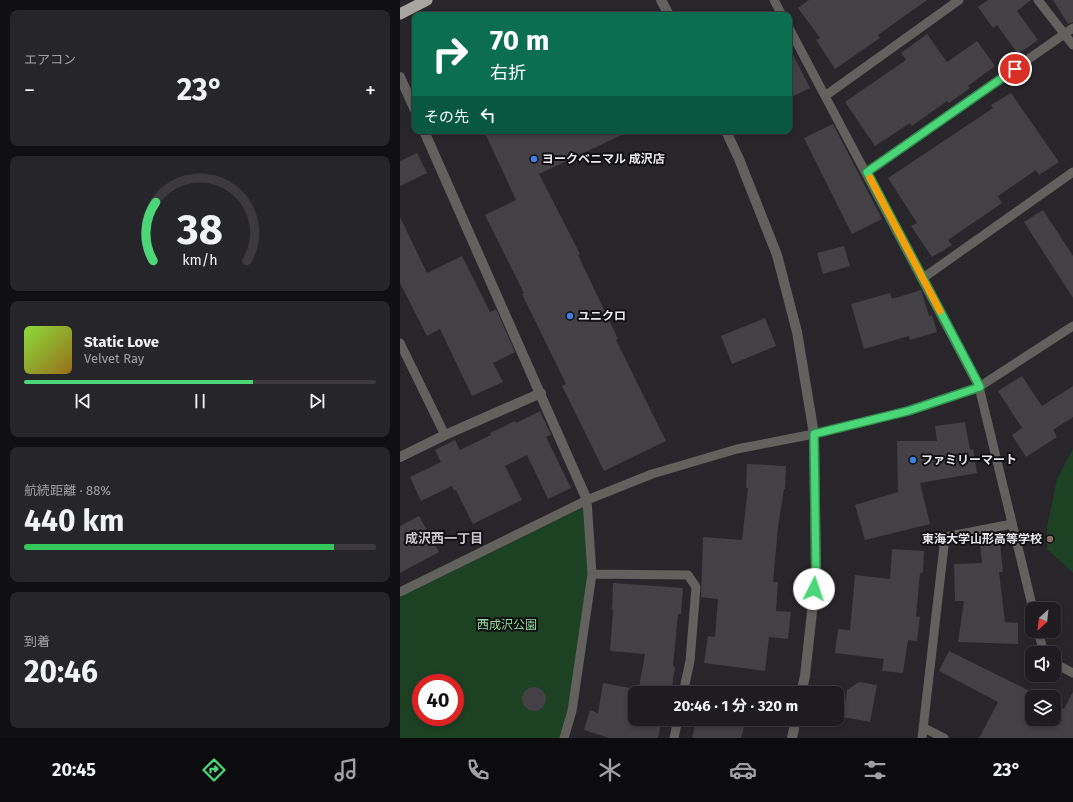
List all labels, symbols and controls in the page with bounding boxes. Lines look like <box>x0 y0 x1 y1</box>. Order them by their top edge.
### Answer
text: 70 m <box>490 24 549 57</box>
icon: right <box>424 28 476 80</box>
text: エアコン <box>24 52 76 67</box>
pin <box>998 52 1032 86</box>
icon: arrive <box>1004 58 1026 80</box>
text: 右折 <box>490 62 526 84</box>
text: 23° <box>177 72 223 108</box>
text: − <box>24 77 35 104</box>
text: + <box>365 77 376 104</box>
icon: left <box>477 104 499 126</box>
text: その先 <box>424 108 469 126</box>
place label: ヨークベニマル 成沢店 <box>542 152 665 166</box>
marker: ヨークベニマル 成沢店 <box>529 154 539 164</box>
text: 38 <box>176 205 223 255</box>
text: km/h <box>182 252 218 269</box>
place label: ユニクロ <box>578 309 626 323</box>
marker: ユニクロ <box>565 311 575 321</box>
text: Static Love <box>84 333 159 351</box>
text: Velvet Ray <box>84 351 144 366</box>
icon: previous <box>72 390 94 412</box>
icon: pause <box>189 390 211 412</box>
icon: next <box>306 390 328 412</box>
place label: ファミリーマート <box>921 453 1017 467</box>
marker: ファミリーマート <box>908 455 918 465</box>
text: 航続距離 · 88% <box>24 483 111 498</box>
text: 440 km <box>24 503 124 539</box>
district label: 成沢西一丁目 <box>405 531 483 546</box>
place label: 東海大学山形高等学校 <box>922 532 1042 546</box>
marker: 東海大学山形高等学校 <box>1045 534 1055 544</box>
position arrow <box>793 568 835 610</box>
north arrow <box>1025 602 1061 638</box>
map controls <box>1025 602 1061 726</box>
park label: 西成沢公園 <box>477 618 537 632</box>
text: 到着 <box>24 634 50 649</box>
button: sound <box>1025 646 1061 682</box>
text: 20:46 <box>24 654 98 690</box>
speed limit sign: 40 <box>412 674 464 726</box>
button: layers <box>1025 690 1061 726</box>
text: 20:46 · 1 分 · 320 m <box>674 697 798 715</box>
icon: directions <box>200 756 228 784</box>
icon: music <box>332 756 360 784</box>
icon: phone <box>464 756 492 784</box>
icon: climate <box>596 756 624 784</box>
icon: car <box>729 756 757 784</box>
icon: filters <box>861 756 889 784</box>
text: 20:45 <box>52 759 96 781</box>
text: 23° <box>993 759 1021 781</box>

